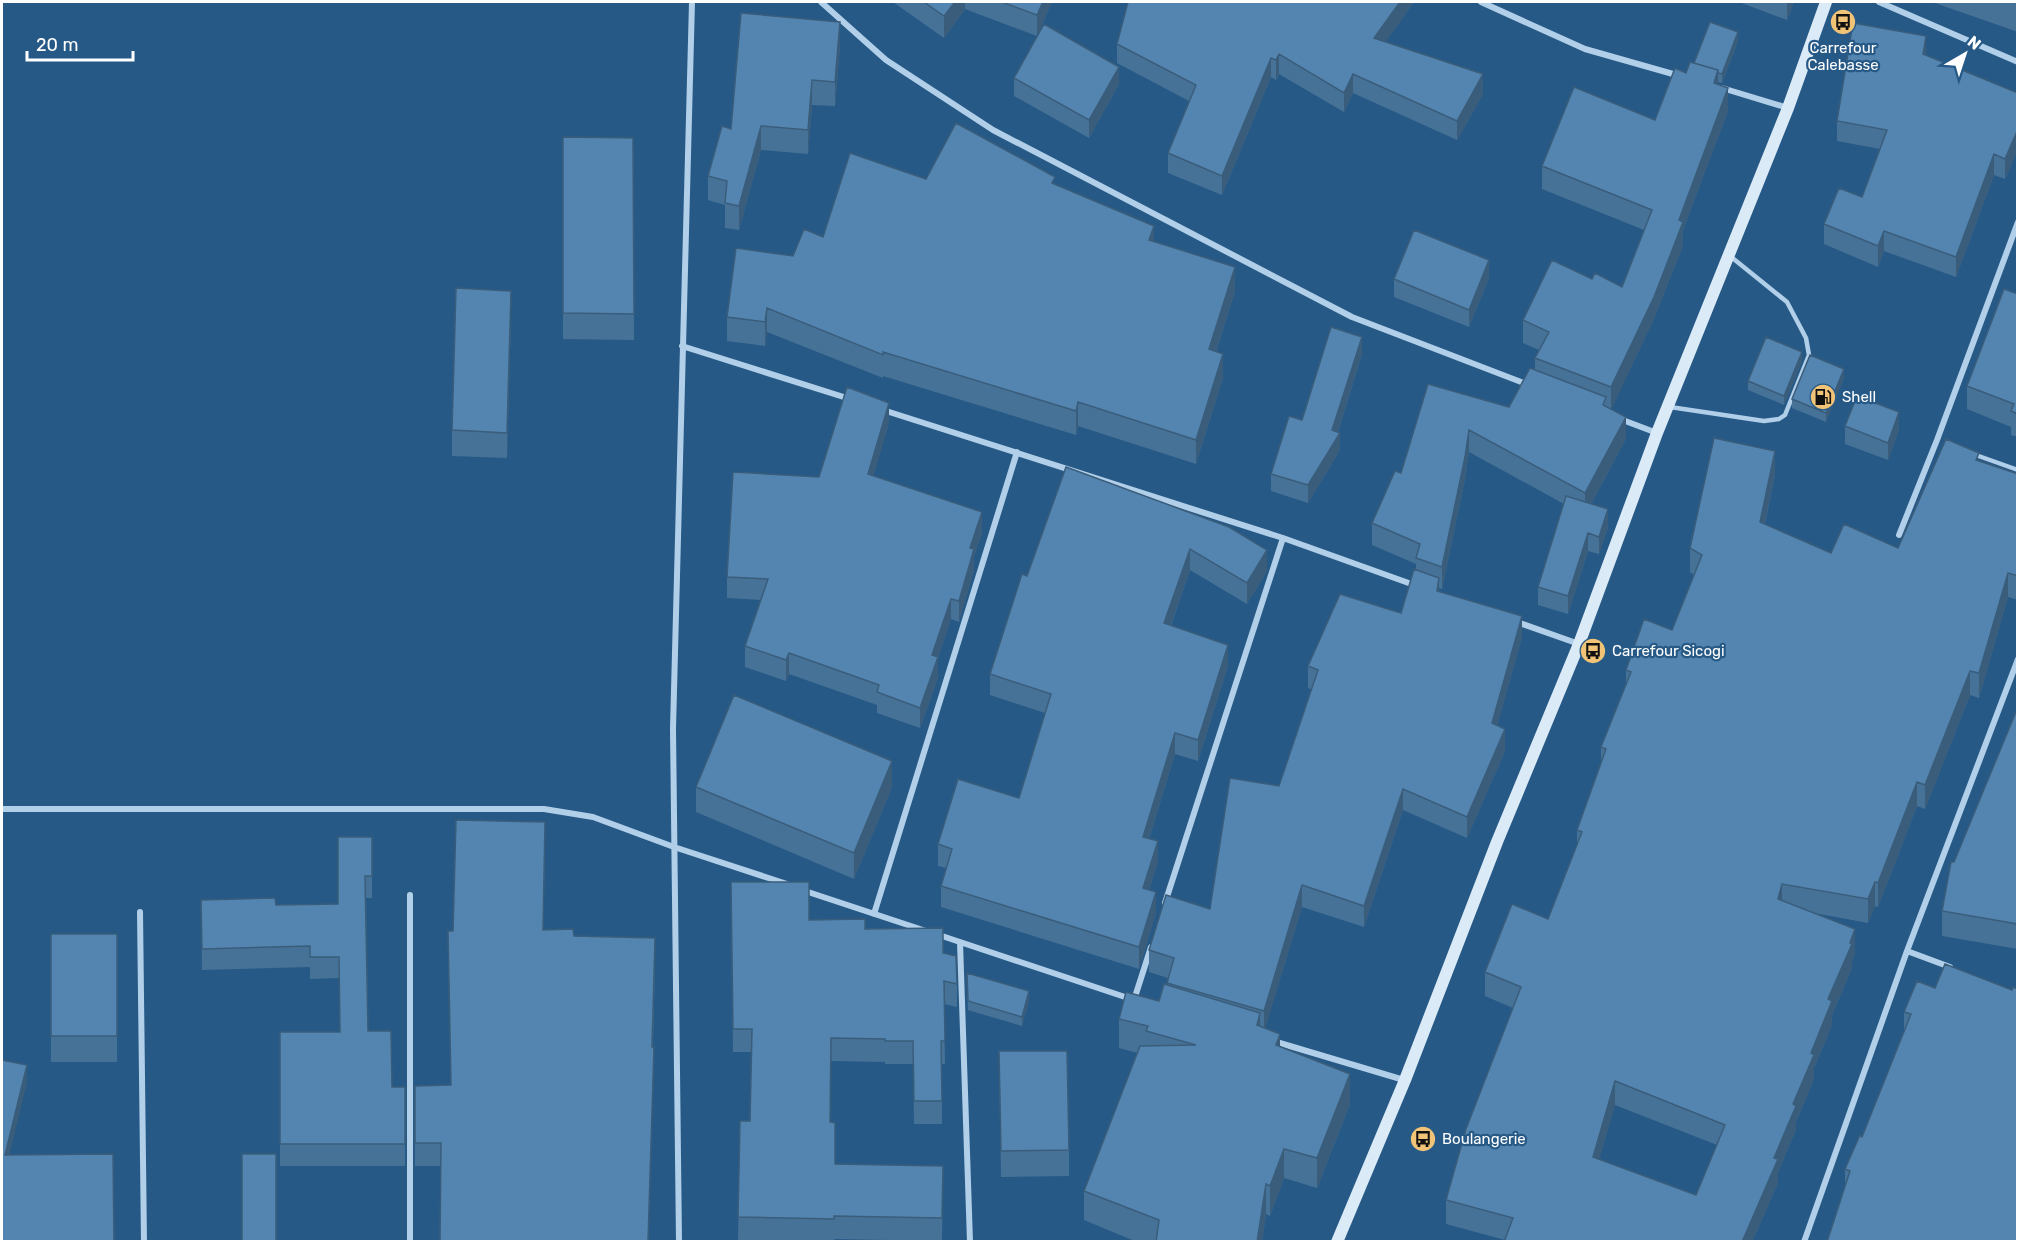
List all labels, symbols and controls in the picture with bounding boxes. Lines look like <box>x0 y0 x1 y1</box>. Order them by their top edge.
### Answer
bus stop icon: Carrefour Calebasse <box>1828 7 1858 37</box>
scale bar <box>27 24 134 62</box>
north arrow <box>1935 24 1995 84</box>
text: N <box>1964 32 1985 54</box>
text: 20 m <box>36 34 78 56</box>
place label: Carrefour Calebasse <box>1807 39 1879 74</box>
fuel station icon: Shell <box>1808 382 1838 412</box>
place label: Shell <box>1842 388 1876 406</box>
bus stop icon: Carrefour Sicogi <box>1578 636 1608 666</box>
place label: Carrefour Sicogi <box>1612 642 1725 660</box>
bus stop icon: Boulangerie <box>1408 1124 1438 1154</box>
place label: Boulangerie <box>1442 1130 1526 1148</box>

